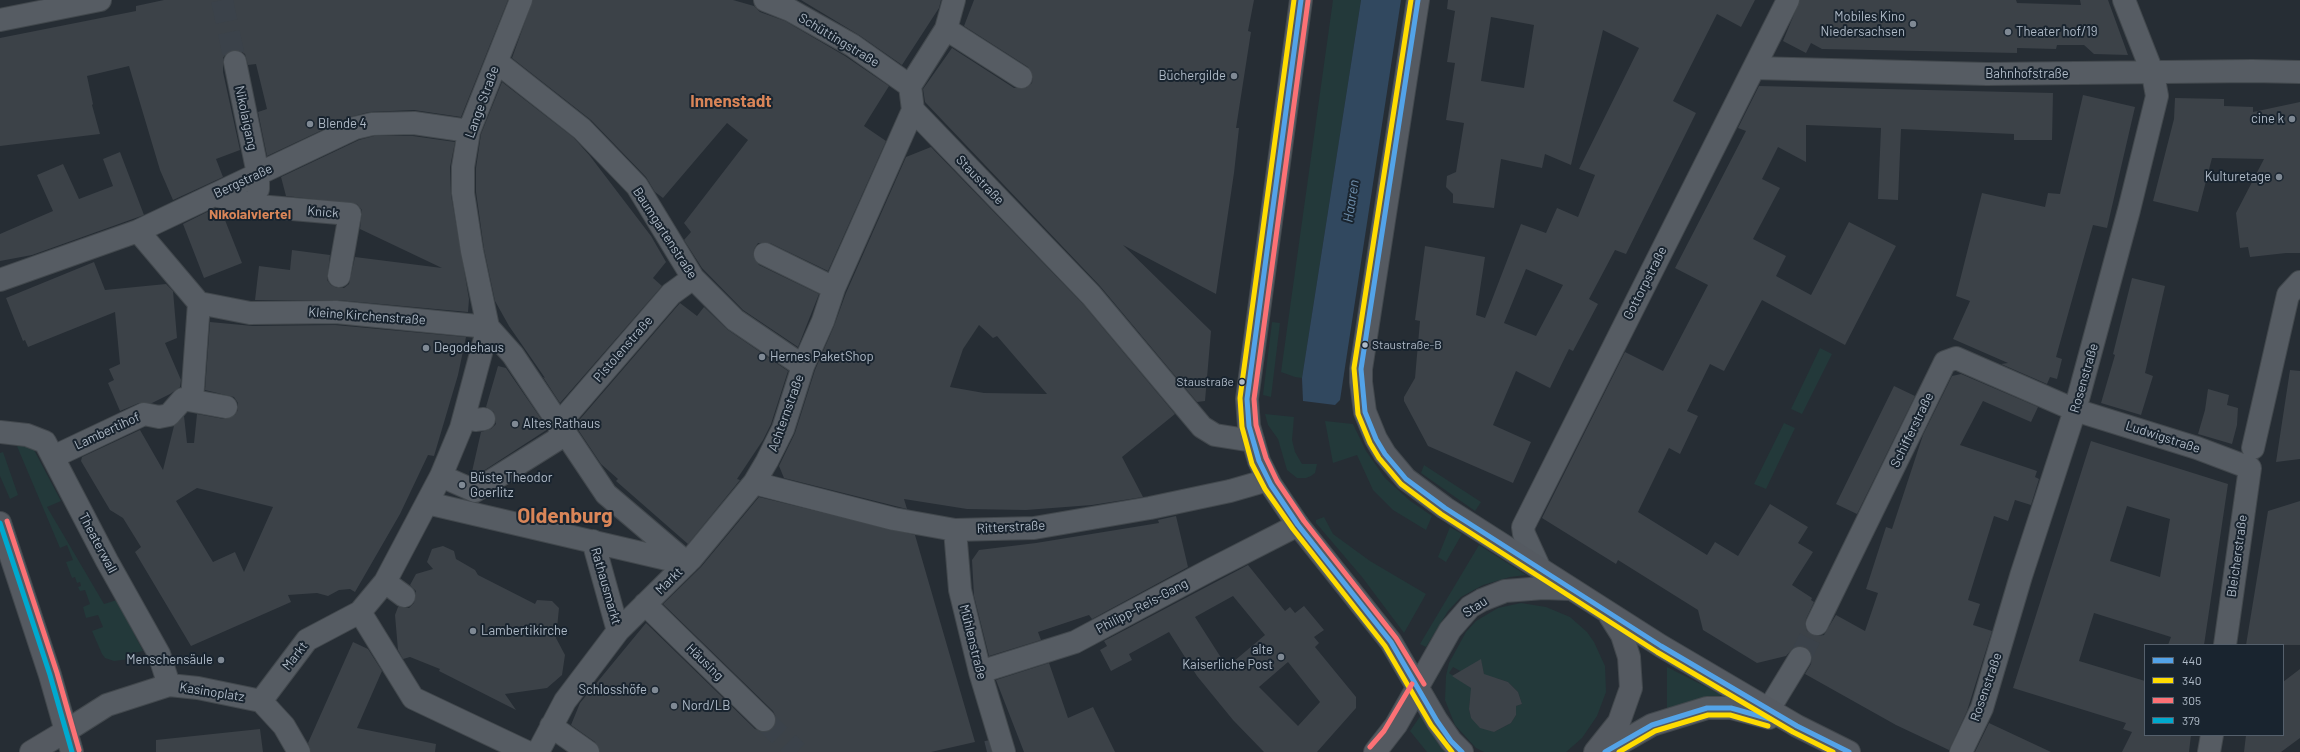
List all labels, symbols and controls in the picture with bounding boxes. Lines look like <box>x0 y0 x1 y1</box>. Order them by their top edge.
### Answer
place label: Mobiles Kino Niedersachsen <box>1820 9 1905 40</box>
street label: Schüttingstraße <box>796 10 882 70</box>
marker: Mobiles Kino Niedersachsen <box>1908 19 1918 29</box>
place label: Theater hof/19 <box>2016 24 2098 40</box>
marker: Theater hof/19 <box>2003 27 2013 37</box>
street label: Lange Straße <box>462 64 502 140</box>
street label: Bahnhofstraße <box>1985 66 2069 82</box>
place label: Büchergilde <box>1159 68 1226 84</box>
marker: Büchergilde <box>1229 71 1239 81</box>
street label: Nikolaigang <box>232 84 260 152</box>
district label: Innenstadt <box>690 91 772 111</box>
place label: cine k <box>2251 111 2284 127</box>
marker: cine k <box>2287 114 2297 124</box>
place label: Blende 4 <box>318 116 367 132</box>
marker: Blende 4 <box>305 119 315 129</box>
street label: Staustraße <box>953 152 1007 208</box>
street label: Bergstraße <box>211 161 275 201</box>
place label: Kulturetage <box>2205 169 2271 185</box>
marker: Kulturetage <box>2274 172 2284 182</box>
water label: Haaren <box>1339 178 1363 224</box>
street label: Baumgartenstraße <box>630 184 700 282</box>
street label: Knick <box>307 203 339 221</box>
district label: Nikolaiviertel <box>209 206 291 222</box>
street label: Gottorpstraße <box>1620 244 1670 322</box>
street label: Kleine Kirchenstraße <box>308 304 426 328</box>
street label: Pistolenstraße <box>590 313 656 385</box>
place label: Staustraße-B <box>1372 338 1442 352</box>
place label: Degodehaus <box>434 340 504 356</box>
marker: Staustraße-B <box>1360 340 1370 350</box>
street label: Rosenstraße <box>2067 341 2101 415</box>
marker: Degodehaus <box>421 343 431 353</box>
place label: Hernes PaketShop <box>770 349 874 365</box>
marker: Hernes PaketShop <box>757 352 767 362</box>
street label: Achternstraße <box>765 372 807 454</box>
place label: Staustraße <box>1176 375 1234 389</box>
marker: Staustraße <box>1237 377 1247 387</box>
street label: Schifferstraße <box>1887 390 1937 470</box>
street label: Lambertihof <box>72 409 142 453</box>
place label: Altes Rathaus <box>523 416 600 432</box>
street label: Ludwigstraße <box>2124 418 2202 456</box>
marker: Altes Rathaus <box>510 419 520 429</box>
place label: Büste Theodor Goerlitz <box>470 470 553 501</box>
marker: Büste Theodor Goerlitz <box>457 480 467 490</box>
district label: Oldenburg <box>517 503 613 529</box>
street label: Theaterwall <box>76 510 120 576</box>
street label: Bleicherstraße <box>2223 514 2251 598</box>
street label: Ritterstraße <box>976 517 1046 537</box>
street label: Rathausmarkt <box>588 546 624 626</box>
street label: Markt <box>652 564 686 598</box>
street label: Philipp-Reis-Gang <box>1093 575 1191 637</box>
street label: Stau <box>1460 593 1490 621</box>
street label: Mühlenstraße <box>956 603 990 681</box>
place label: Lambertikirche <box>481 623 568 639</box>
marker: Lambertikirche <box>468 626 478 636</box>
street label: Markt <box>279 639 311 673</box>
street label: Häusing <box>683 641 727 683</box>
place label: alte Kaiserliche Post <box>1182 642 1273 673</box>
legend <box>2144 644 2284 736</box>
street label: Rosenstraße <box>1967 651 2005 723</box>
place label: Menschensäule <box>126 652 213 668</box>
marker: alte Kaiserliche Post <box>1276 652 1286 662</box>
text: 440 <box>2182 653 2202 667</box>
marker: Menschensäule <box>216 655 226 665</box>
text: 340 <box>2182 673 2202 687</box>
street label: Kasinoplatz <box>178 679 246 705</box>
place label: Schlosshöfe <box>579 682 647 698</box>
marker: Schlosshöfe <box>650 685 660 695</box>
text: 305 <box>2182 693 2201 707</box>
place label: Nord/LB <box>682 698 730 714</box>
marker: Nord/LB <box>669 701 679 711</box>
text: 379 <box>2182 713 2200 727</box>

